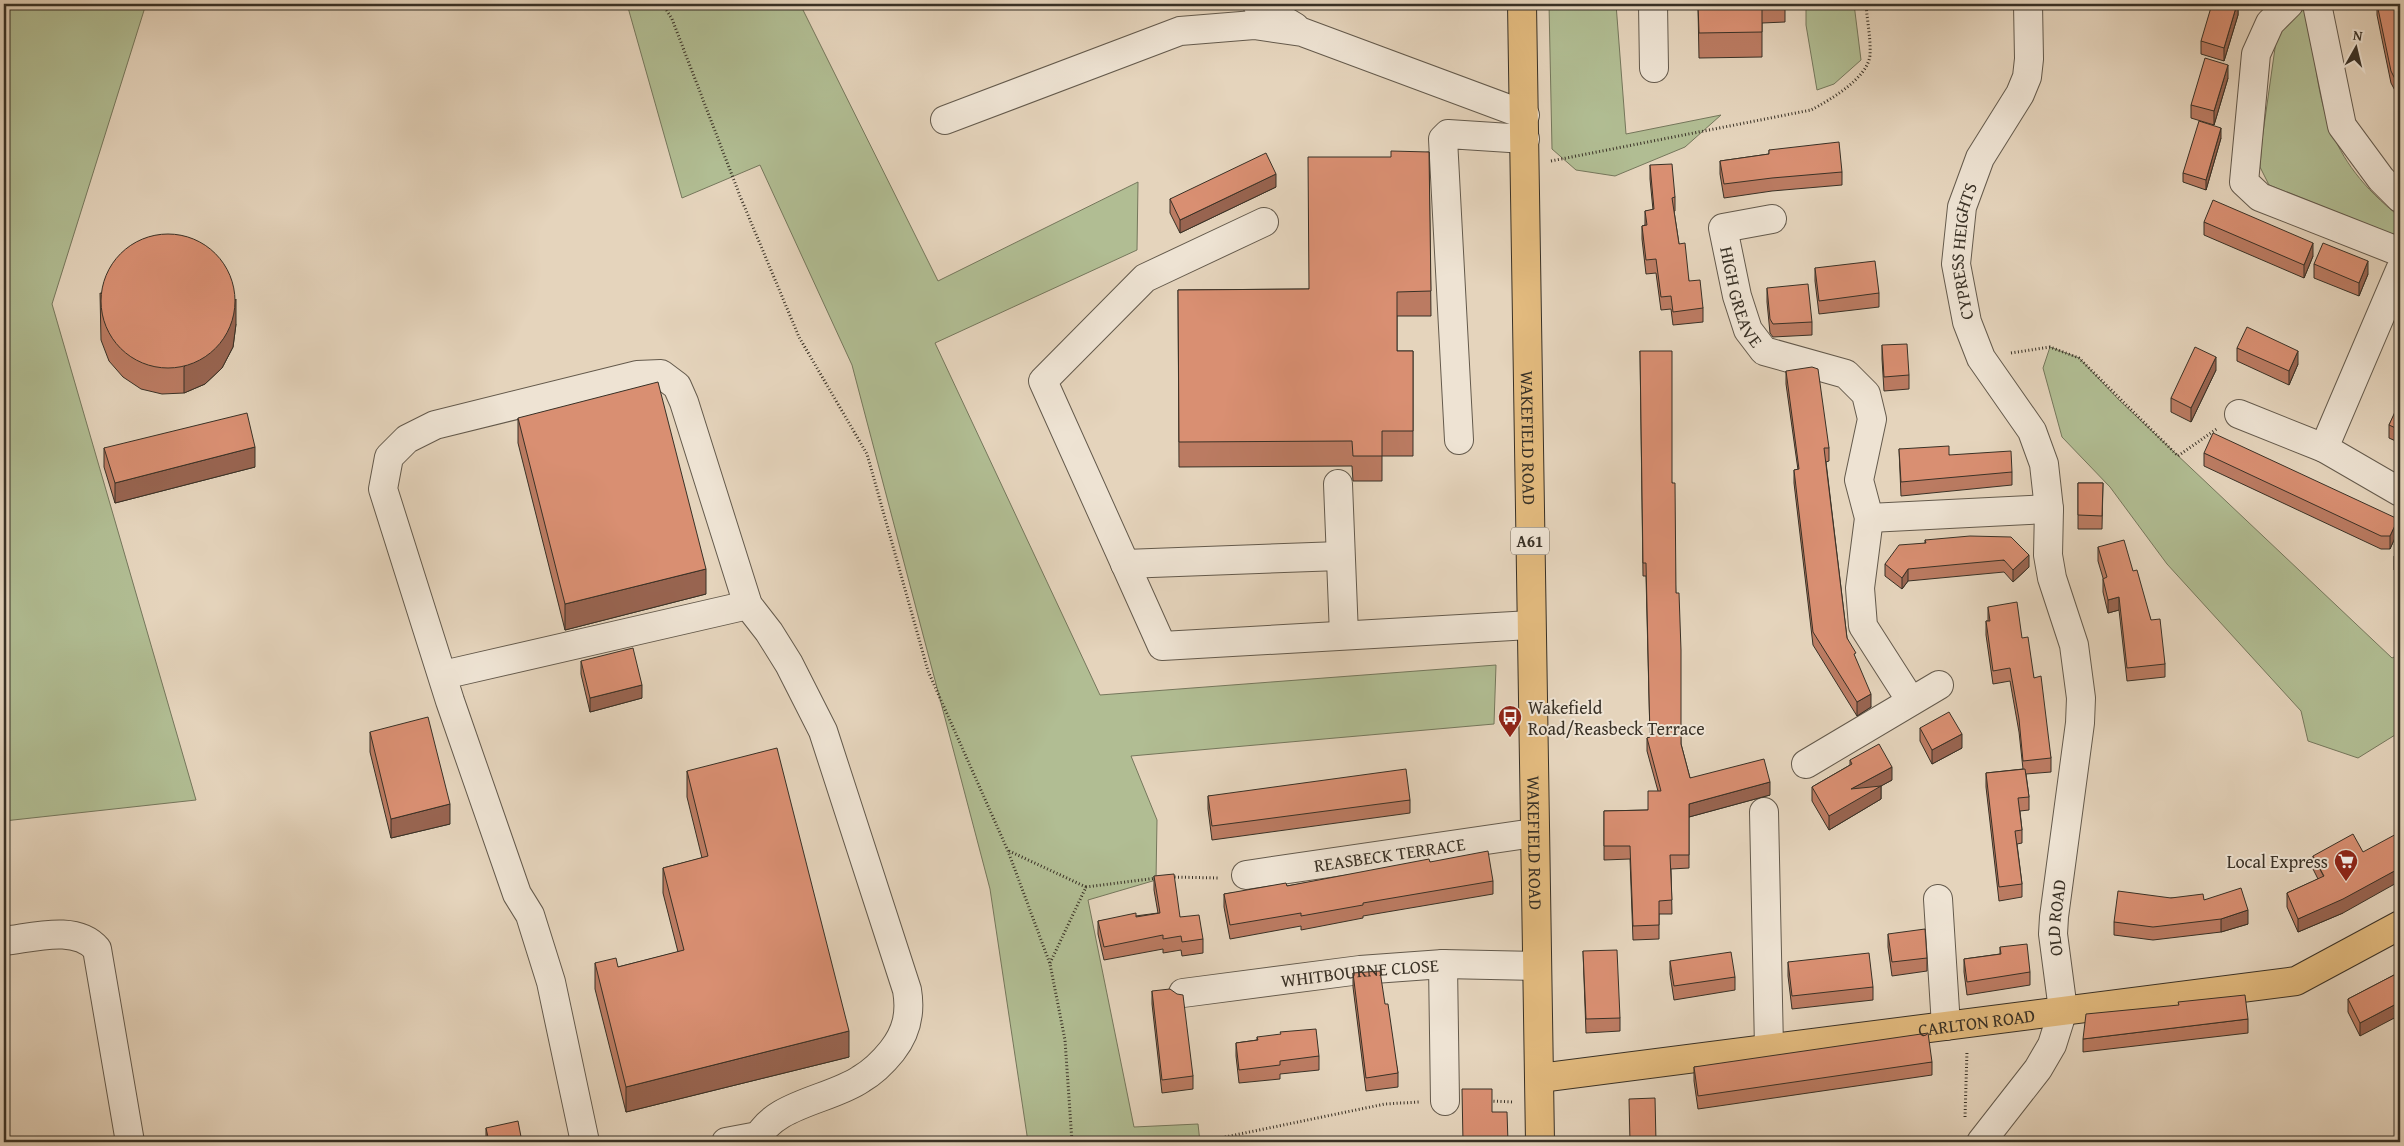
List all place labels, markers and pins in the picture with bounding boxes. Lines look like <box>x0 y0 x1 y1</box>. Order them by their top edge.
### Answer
place label: Wakefield Road/Reasbeck Terrace <box>1528 694 1705 742</box>
bus stop icon: Wakefield Road/Reasbeck Terrace <box>1497 704 1523 738</box>
place label: Local Express <box>2227 848 2328 875</box>
supermarket icon: Local Express <box>2333 848 2359 882</box>

